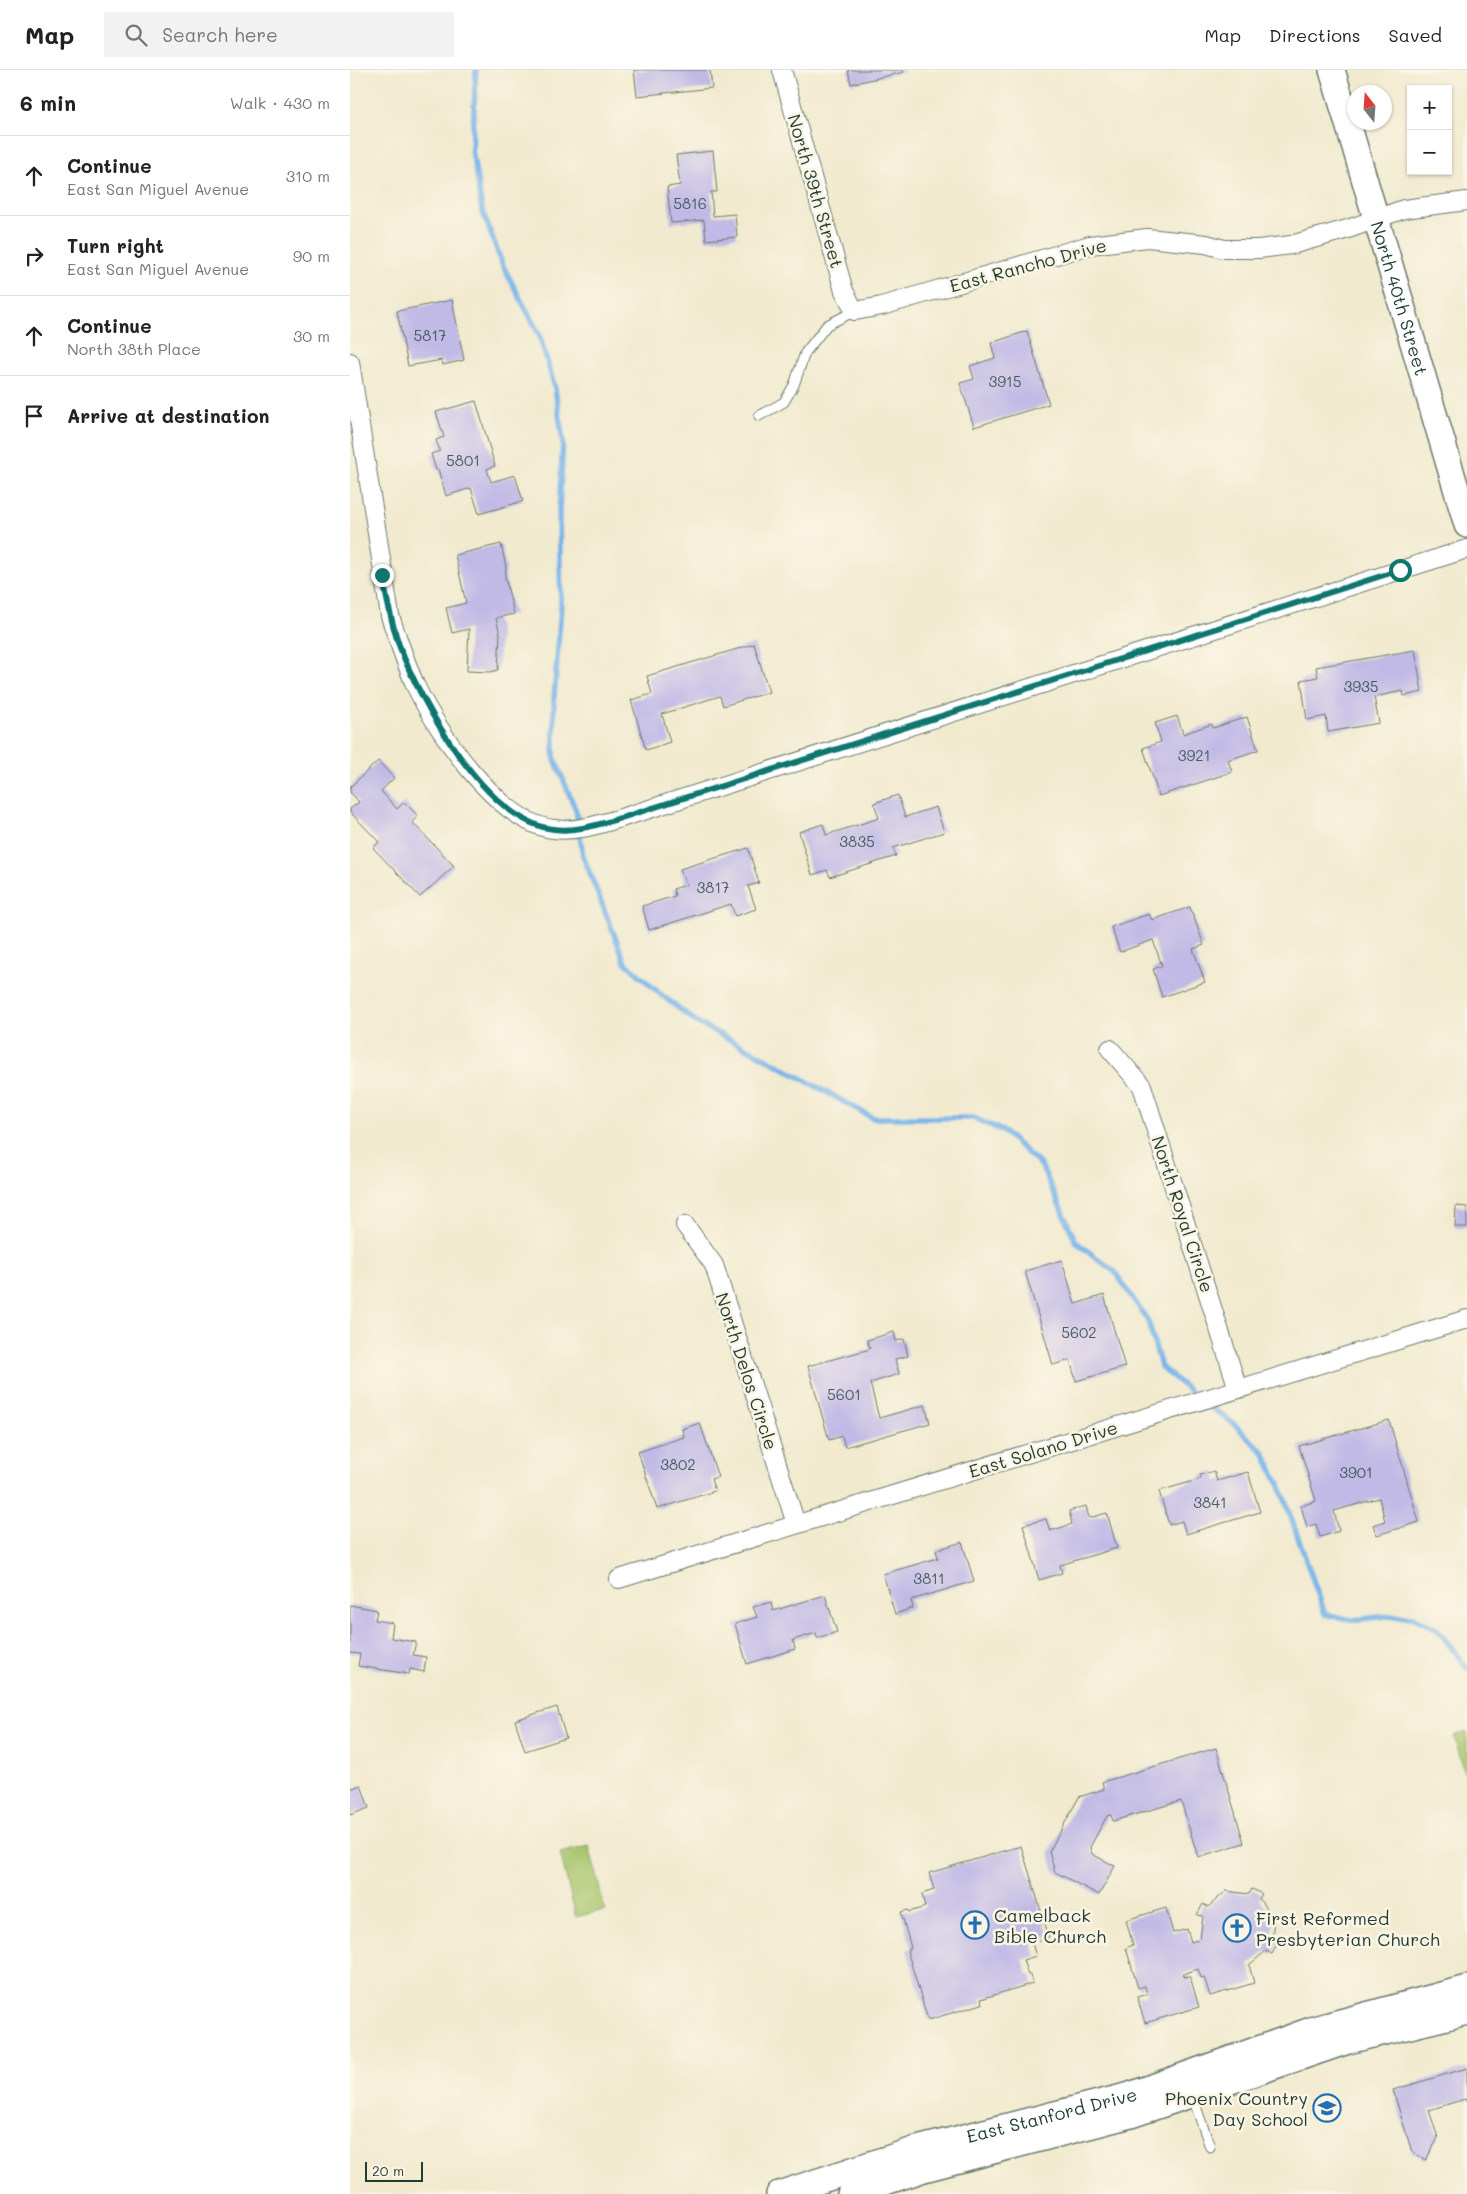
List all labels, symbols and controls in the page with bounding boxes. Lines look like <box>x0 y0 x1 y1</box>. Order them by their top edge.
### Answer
search box <box>104 12 454 57</box>
text: Map <box>25 19 74 50</box>
icon: search <box>122 21 150 49</box>
text: Search here <box>162 22 278 47</box>
text: Map <box>1204 23 1241 47</box>
text: Directions <box>1269 23 1361 47</box>
text: Saved <box>1389 23 1442 47</box>
north arrow <box>1347 85 1392 130</box>
map controls <box>1407 85 1452 175</box>
button: + <box>1407 85 1452 130</box>
text: 6 min <box>20 89 76 116</box>
text: Walk · 430 m <box>230 92 330 113</box>
street label: North 39th Street <box>783 111 849 271</box>
button: − <box>1407 130 1452 175</box>
text: Continue <box>67 153 152 178</box>
icon: ahead <box>20 162 48 190</box>
text: 310 m <box>286 165 330 186</box>
text: East San Miguel Avenue <box>67 178 249 199</box>
house number: 5816 <box>673 193 707 213</box>
street label: North 40th Street <box>1365 218 1434 378</box>
text: Turn right <box>67 233 164 258</box>
street label: East Rancho Drive <box>947 233 1109 297</box>
icon: right <box>20 242 48 270</box>
text: 90 m <box>293 245 330 266</box>
text: East San Miguel Avenue <box>67 258 249 279</box>
text: Continue <box>67 313 152 338</box>
icon: ahead <box>20 322 48 350</box>
text: 30 m <box>293 325 330 346</box>
house number: 5817 <box>414 325 446 345</box>
text: North 38th Place <box>67 338 201 359</box>
house number: 3915 <box>988 371 1022 391</box>
icon: arrive <box>20 402 48 430</box>
text: Arrive at destination <box>67 403 270 428</box>
house number: 5801 <box>446 450 480 470</box>
route start <box>1389 559 1412 582</box>
route end <box>371 564 394 587</box>
house number: 3935 <box>1343 676 1379 696</box>
house number: 3921 <box>1178 745 1210 765</box>
house number: 3835 <box>839 831 875 851</box>
house number: 3817 <box>697 877 729 897</box>
street label: North Royal Circle <box>1146 1133 1220 1295</box>
street label: North Delos Circle <box>710 1289 784 1453</box>
house number: 5602 <box>1061 1322 1097 1342</box>
house number: 5601 <box>827 1384 861 1404</box>
street label: East Solano Drive <box>966 1415 1120 1483</box>
house number: 3802 <box>660 1454 696 1474</box>
house number: 3901 <box>1339 1462 1373 1482</box>
house number: 3841 <box>1193 1492 1227 1512</box>
house number: 3811 <box>913 1568 945 1588</box>
place label: Camelback Bible Church <box>994 1903 1106 1948</box>
place label: First Reformed Presbyterian Church <box>1256 1906 1440 1951</box>
church icon: Camelback Bible Church <box>960 1910 990 1940</box>
church icon: First Reformed Presbyterian Church <box>1222 1913 1252 1943</box>
street label: East Stanford Drive <box>964 2082 1140 2148</box>
place label: Phoenix Country Day School <box>1165 2086 1308 2131</box>
school or university icon: Phoenix Country Day School <box>1312 2093 1342 2123</box>
scale bar <box>365 2159 422 2182</box>
text: 20 m <box>372 2161 404 2180</box>

